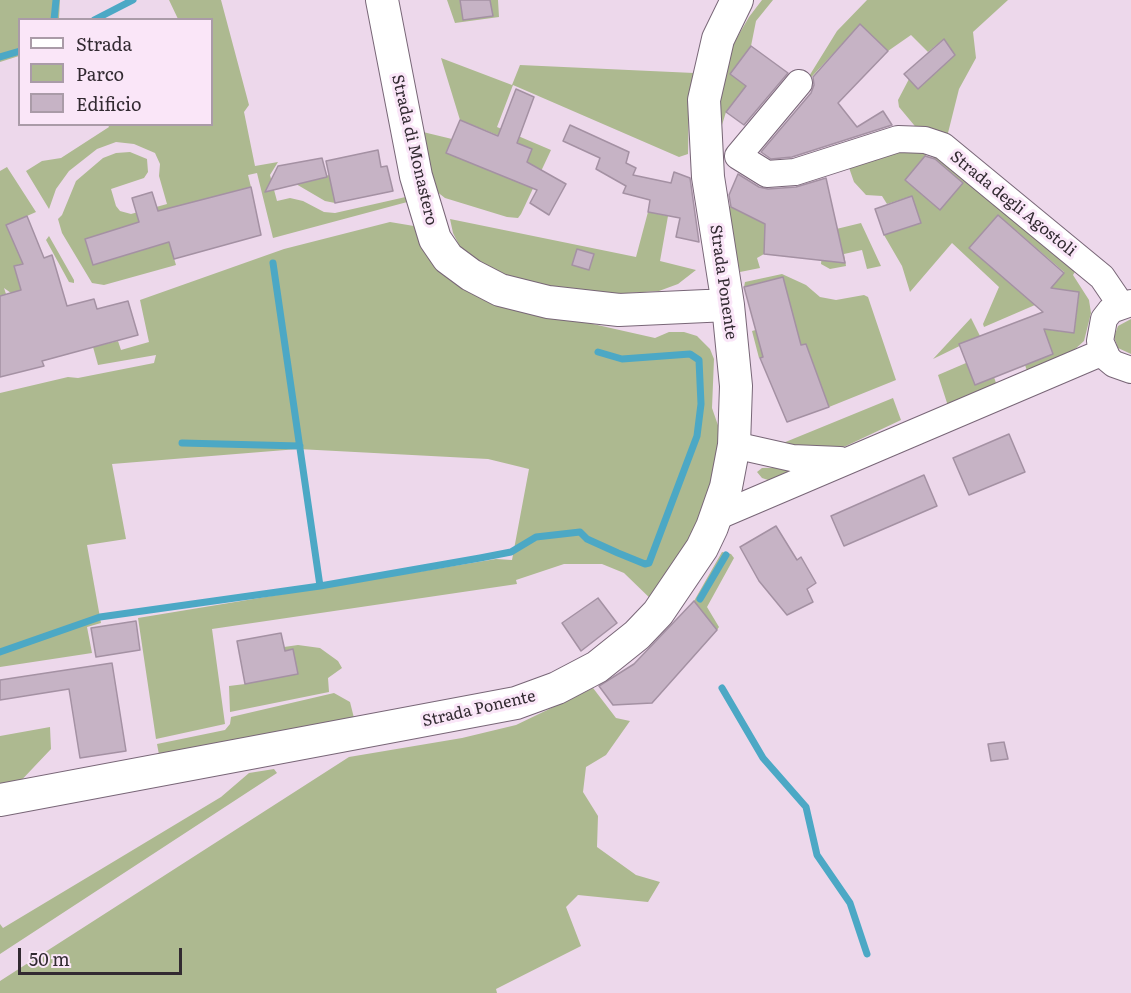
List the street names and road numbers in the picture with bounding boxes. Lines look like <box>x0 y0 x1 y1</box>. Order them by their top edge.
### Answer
street label: Strada di Monastero <box>387 73 441 227</box>
street label: Strada degli Agostoli <box>946 147 1080 261</box>
street label: Strada Ponente <box>705 223 741 341</box>
street label: Strada Ponente <box>421 687 537 731</box>

